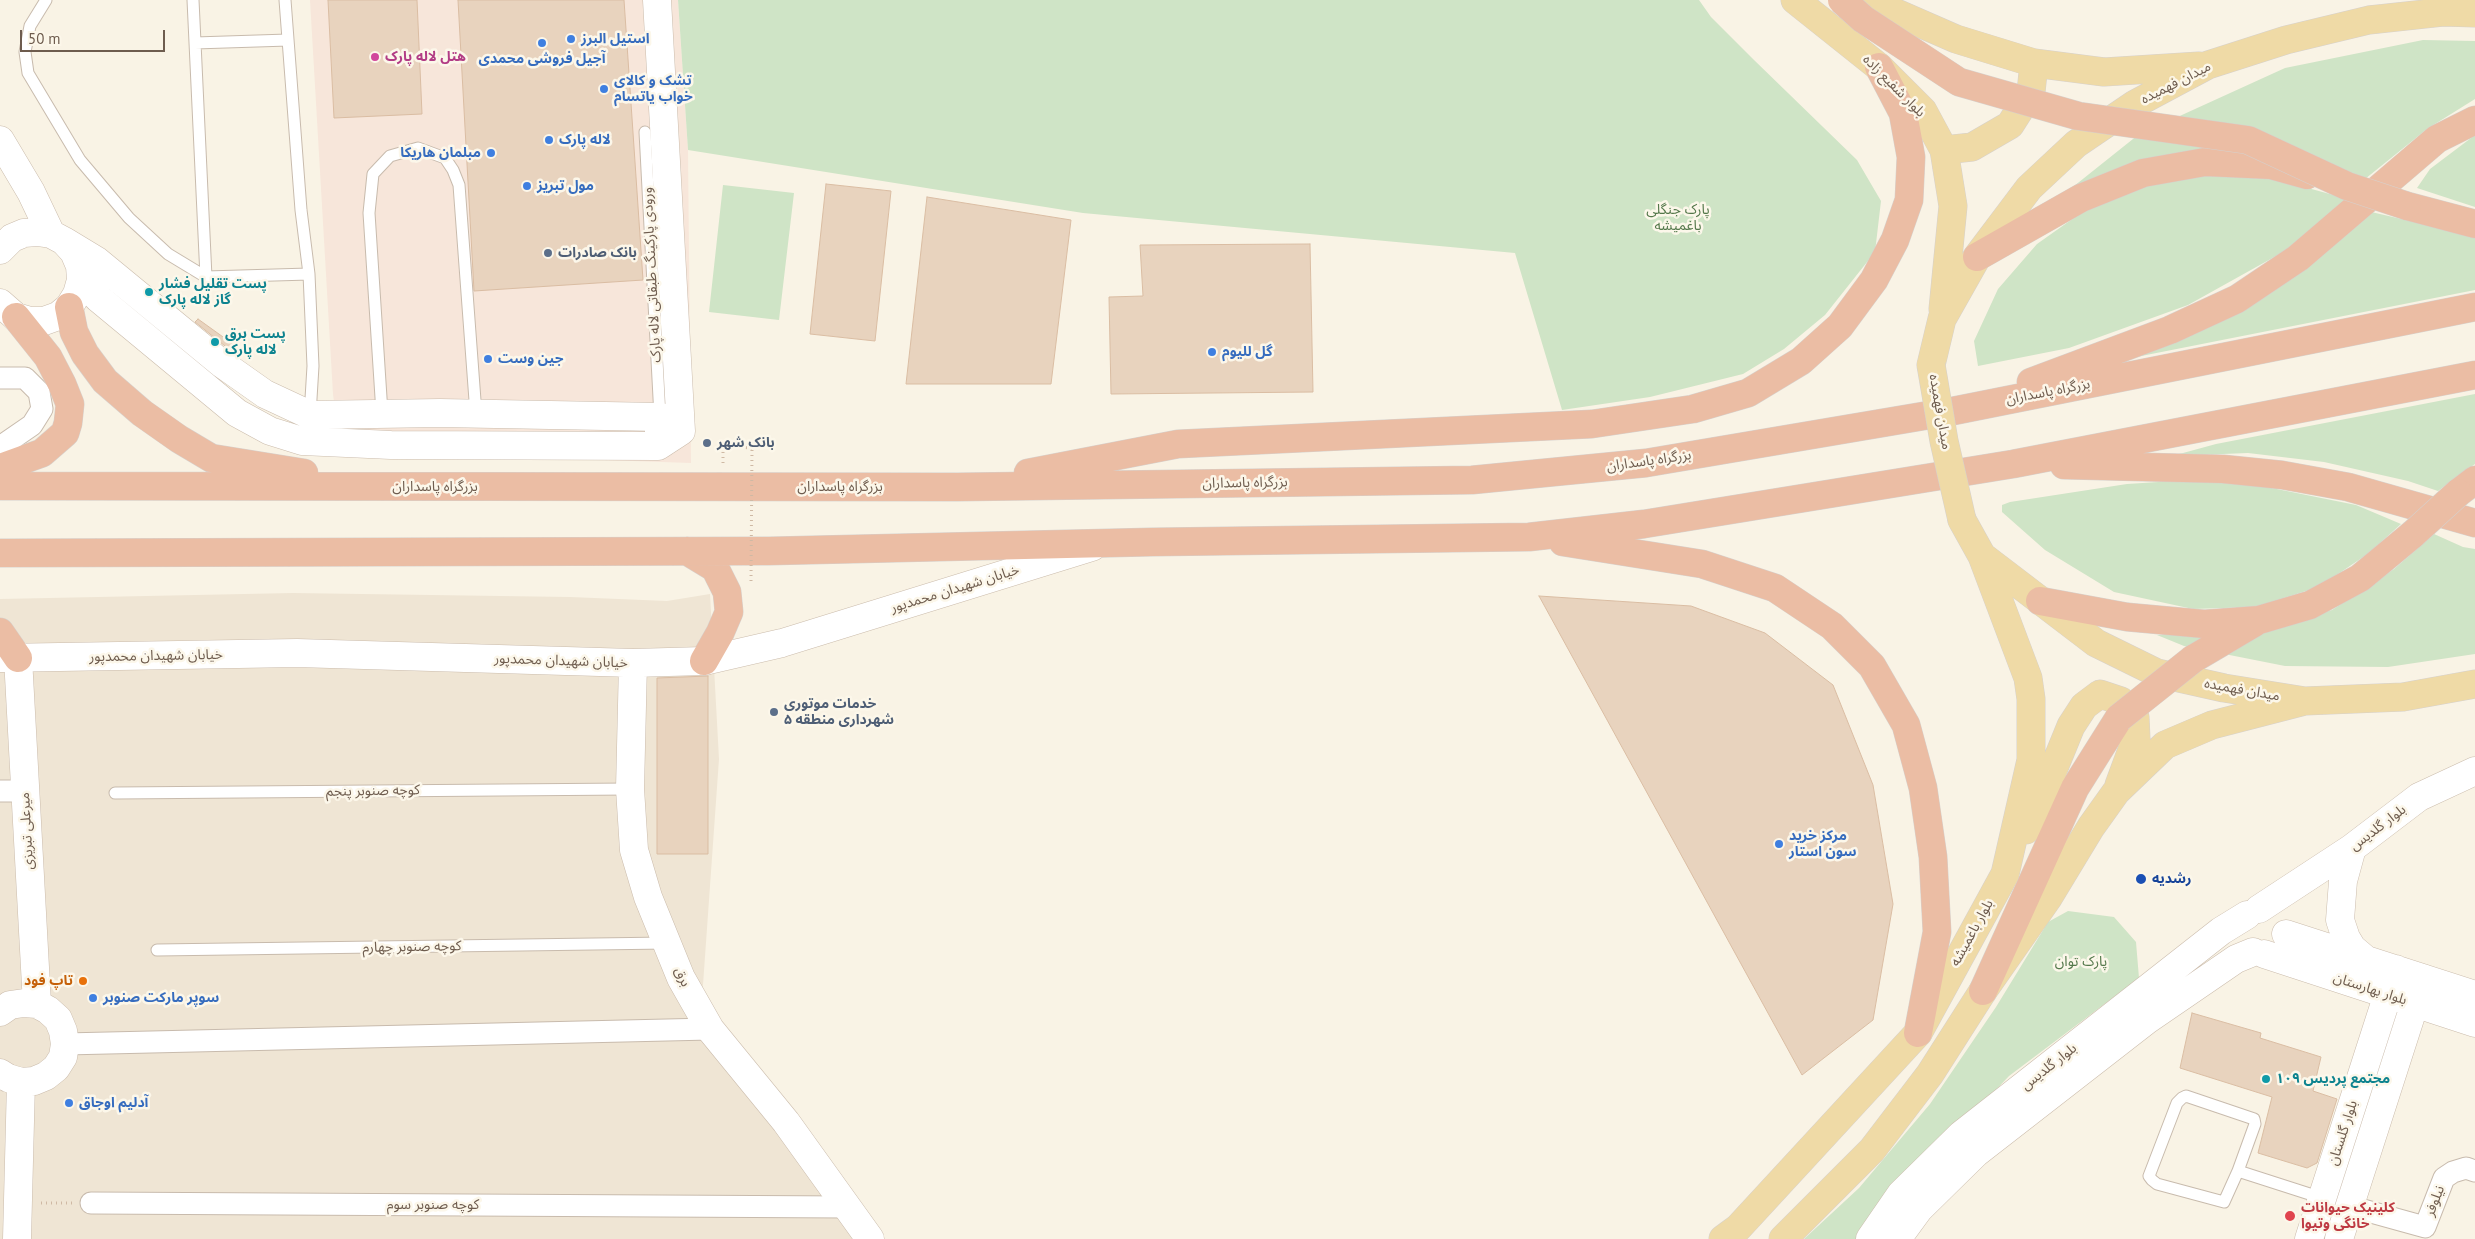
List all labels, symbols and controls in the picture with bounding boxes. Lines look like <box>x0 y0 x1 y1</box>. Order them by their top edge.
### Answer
scale bar <box>22 20 168 52</box>
text: 50 m <box>28 29 61 48</box>
place label: استیل البرز <box>581 31 650 47</box>
marker: استیل البرز <box>565 33 577 45</box>
marker: آجیل فروشی محمدی <box>536 37 548 49</box>
place label: هتل لاله پارک <box>385 49 466 65</box>
marker: هتل لاله پارک <box>369 51 381 63</box>
place label: آجیل فروشی محمدی <box>479 51 605 67</box>
street label: بلوار شفیع زاده <box>1859 51 1929 121</box>
street label: میدان فهمیده <box>2138 58 2214 108</box>
place label: تشک و کالای خواب یاتسام <box>614 73 693 105</box>
marker: تشک و کالای خواب یاتسام <box>598 83 610 95</box>
place label: لاله پارک <box>559 132 611 148</box>
marker: لاله پارک <box>543 134 555 146</box>
place label: مبلمان هاریکا <box>400 145 481 161</box>
marker: مبلمان هاریکا <box>485 147 497 159</box>
place label: مول تبریز <box>537 178 594 194</box>
marker: مول تبریز <box>521 180 533 192</box>
street label: ورودی پارکینگ طبقاتی لاله پارک <box>639 187 665 363</box>
park label: پارک جنگلی باغمیشه <box>1646 202 1710 234</box>
place label: بانک صادرات <box>558 245 637 261</box>
marker: بانک صادرات <box>542 247 554 259</box>
place label: پست تقلیل فشار گاز لاله پارک <box>159 276 267 308</box>
marker: پست تقلیل فشار گاز لاله پارک <box>143 286 155 298</box>
place label: پست برق لاله پارک <box>225 326 286 358</box>
marker: پست برق لاله پارک <box>209 336 221 348</box>
place label: گل للیوم <box>1222 344 1273 360</box>
marker: گل للیوم <box>1206 346 1218 358</box>
place label: جین وست <box>498 351 564 367</box>
marker: جین وست <box>482 353 494 365</box>
street label: میدان فهمیده <box>1925 373 1955 451</box>
street label: بزرگراه پاسداران <box>2005 376 2091 408</box>
place label: بانک شهر <box>717 435 775 451</box>
marker: بانک شهر <box>701 437 713 449</box>
street label: بزرگراه پاسداران <box>1606 447 1692 475</box>
street label: بزرگراه پاسداران <box>1202 474 1288 492</box>
street label: بزرگراه پاسداران <box>392 479 478 495</box>
street label: بزرگراه پاسداران <box>797 479 883 495</box>
street label: خیابان شهیدان محمدپور <box>889 561 1021 617</box>
street label: خیابان شهیدان محمدپور <box>89 646 223 666</box>
street label: خیابان شهیدان محمدپور <box>494 650 628 672</box>
street label: میدان فهمیده <box>2203 675 2281 705</box>
place label: خدمات موتوری شهرداری منطقه ۵ <box>784 696 894 729</box>
marker: خدمات موتوری شهرداری منطقه ۵ <box>768 706 780 718</box>
street label: کوچه صنوبر پنجم <box>326 782 420 800</box>
street label: میرعلی تبریزی <box>17 792 37 870</box>
street label: بلوار گلدیس <box>2347 801 2409 855</box>
place label: مرکز خرید سون استار <box>1789 828 1857 860</box>
marker: مرکز خرید سون استار <box>1773 838 1785 850</box>
place label: رشدیه <box>2152 871 2191 887</box>
marker: رشدیه <box>2134 872 2148 886</box>
street label: بلوار باغمیشه <box>1947 897 1997 969</box>
street label: کوچه صنوبر چهارم <box>362 938 462 956</box>
park label: پارک توان <box>2055 954 2107 970</box>
street label: برق <box>670 964 694 990</box>
street label: بلوار بهارستان <box>2331 969 2409 1009</box>
place label: تاپ فود <box>24 973 73 989</box>
marker: تاپ فود <box>77 975 89 987</box>
place label: سوپر مارکت صنوبر <box>103 990 219 1006</box>
marker: سوپر مارکت صنوبر <box>87 992 99 1004</box>
street label: بلوار گلدیس <box>2018 1040 2080 1094</box>
place label: مجتمع پردیس ۱۰۹ <box>2276 1071 2390 1087</box>
marker: مجتمع پردیس ۱۰۹ <box>2260 1073 2272 1085</box>
place label: آدلیم اوجاق <box>79 1095 148 1111</box>
marker: آدلیم اوجاق <box>63 1097 75 1109</box>
street label: بلوار گلستان <box>2325 1098 2361 1168</box>
street label: نیلوفر <box>2421 1183 2449 1219</box>
street label: کوچه صنوبر سوم <box>387 1197 479 1213</box>
place label: کلینیک حیوانات خانگی وتیوا <box>2301 1200 2395 1232</box>
marker: کلینیک حیوانات خانگی وتیوا <box>2283 1209 2297 1223</box>

